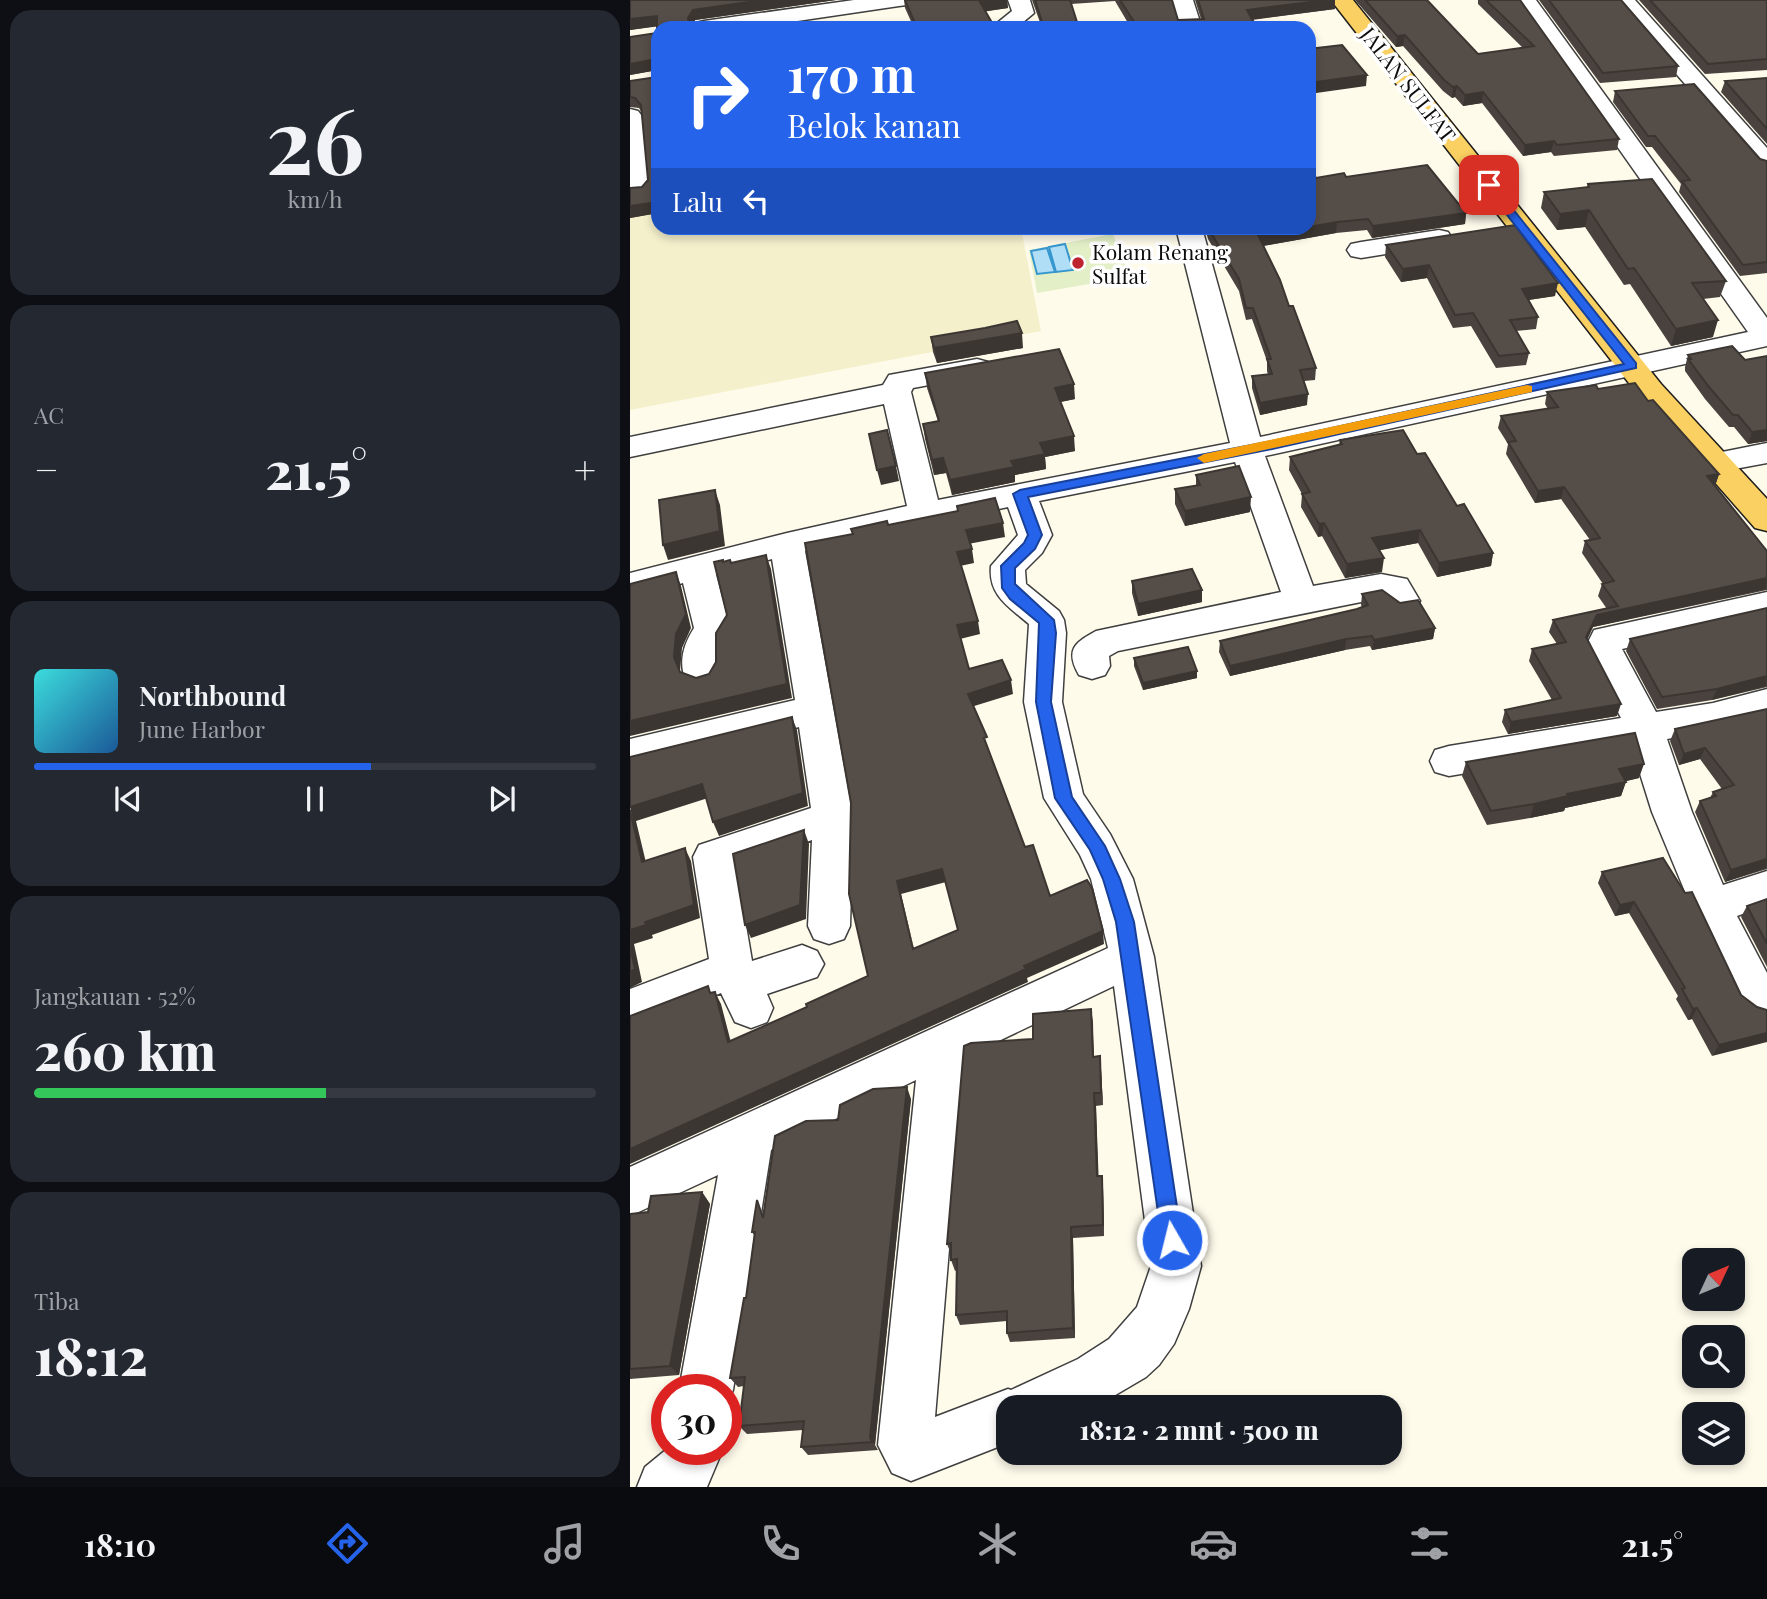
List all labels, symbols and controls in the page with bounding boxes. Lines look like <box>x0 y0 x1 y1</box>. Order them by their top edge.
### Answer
street label: JALAN SULFAT <box>1355 20 1463 147</box>
text: 170 m <box>787 40 915 105</box>
icon: right <box>672 49 763 140</box>
text: 26 <box>266 77 364 198</box>
text: Belok kanan <box>787 103 961 146</box>
pin <box>1459 155 1519 215</box>
icon: arrive <box>1470 166 1508 204</box>
icon: left <box>737 182 775 220</box>
text: km/h <box>287 183 343 214</box>
text: Lalu <box>672 184 723 219</box>
place label: Kolam Renang Sulfat <box>1092 237 1228 289</box>
marker: Kolam Renang Sulfat <box>1070 255 1086 271</box>
text: AC <box>34 399 64 430</box>
text: 21.5° <box>265 434 367 503</box>
text: − <box>34 443 59 494</box>
text: + <box>574 443 596 494</box>
text: Northbound <box>139 678 286 713</box>
text: June Harbor <box>139 713 265 744</box>
icon: previous <box>109 780 147 818</box>
icon: pause <box>296 780 334 818</box>
icon: next <box>483 780 521 818</box>
text: Jangkauan · 52% <box>34 980 196 1011</box>
text: 260 km <box>34 1015 216 1084</box>
position arrow <box>1135 1203 1209 1277</box>
north arrow <box>1682 1248 1745 1311</box>
map controls <box>1682 1248 1745 1465</box>
text: Tiba <box>34 1285 79 1316</box>
text: 18:12 <box>34 1320 148 1389</box>
button: search <box>1682 1325 1745 1388</box>
speed limit sign: 30 <box>651 1374 742 1465</box>
button: layers <box>1682 1402 1745 1465</box>
text: 18:12 · 2 mnt · 500 m <box>1079 1412 1319 1447</box>
icon: directions <box>323 1519 372 1568</box>
icon: music <box>540 1519 589 1568</box>
icon: phone <box>756 1519 805 1568</box>
icon: climate <box>973 1519 1022 1568</box>
icon: car <box>1189 1519 1238 1568</box>
icon: filters <box>1405 1519 1454 1568</box>
text: 18:10 <box>84 1522 156 1565</box>
text: 21.5° <box>1622 1522 1683 1565</box>

